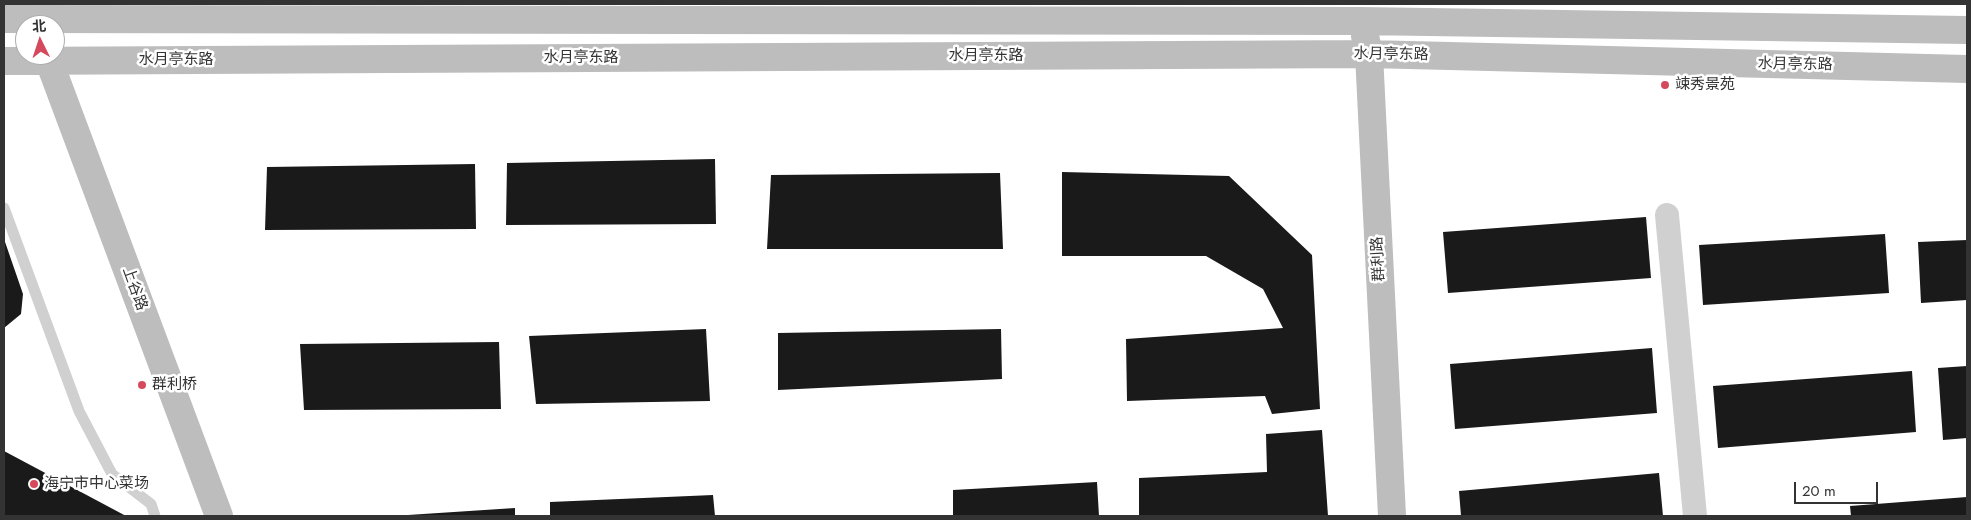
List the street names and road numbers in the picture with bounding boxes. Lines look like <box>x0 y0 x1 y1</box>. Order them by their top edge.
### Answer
street label: 水月亭东路 <box>1353 45 1429 65</box>
street label: 水月亭东路 <box>949 47 1023 65</box>
street label: 水月亭东路 <box>544 49 618 67</box>
street label: 水月亭东路 <box>139 51 213 69</box>
street label: 水月亭东路 <box>1757 55 1833 75</box>
street label: 群利路 <box>1369 236 1389 282</box>
street label: 上谷路 <box>118 265 150 313</box>

